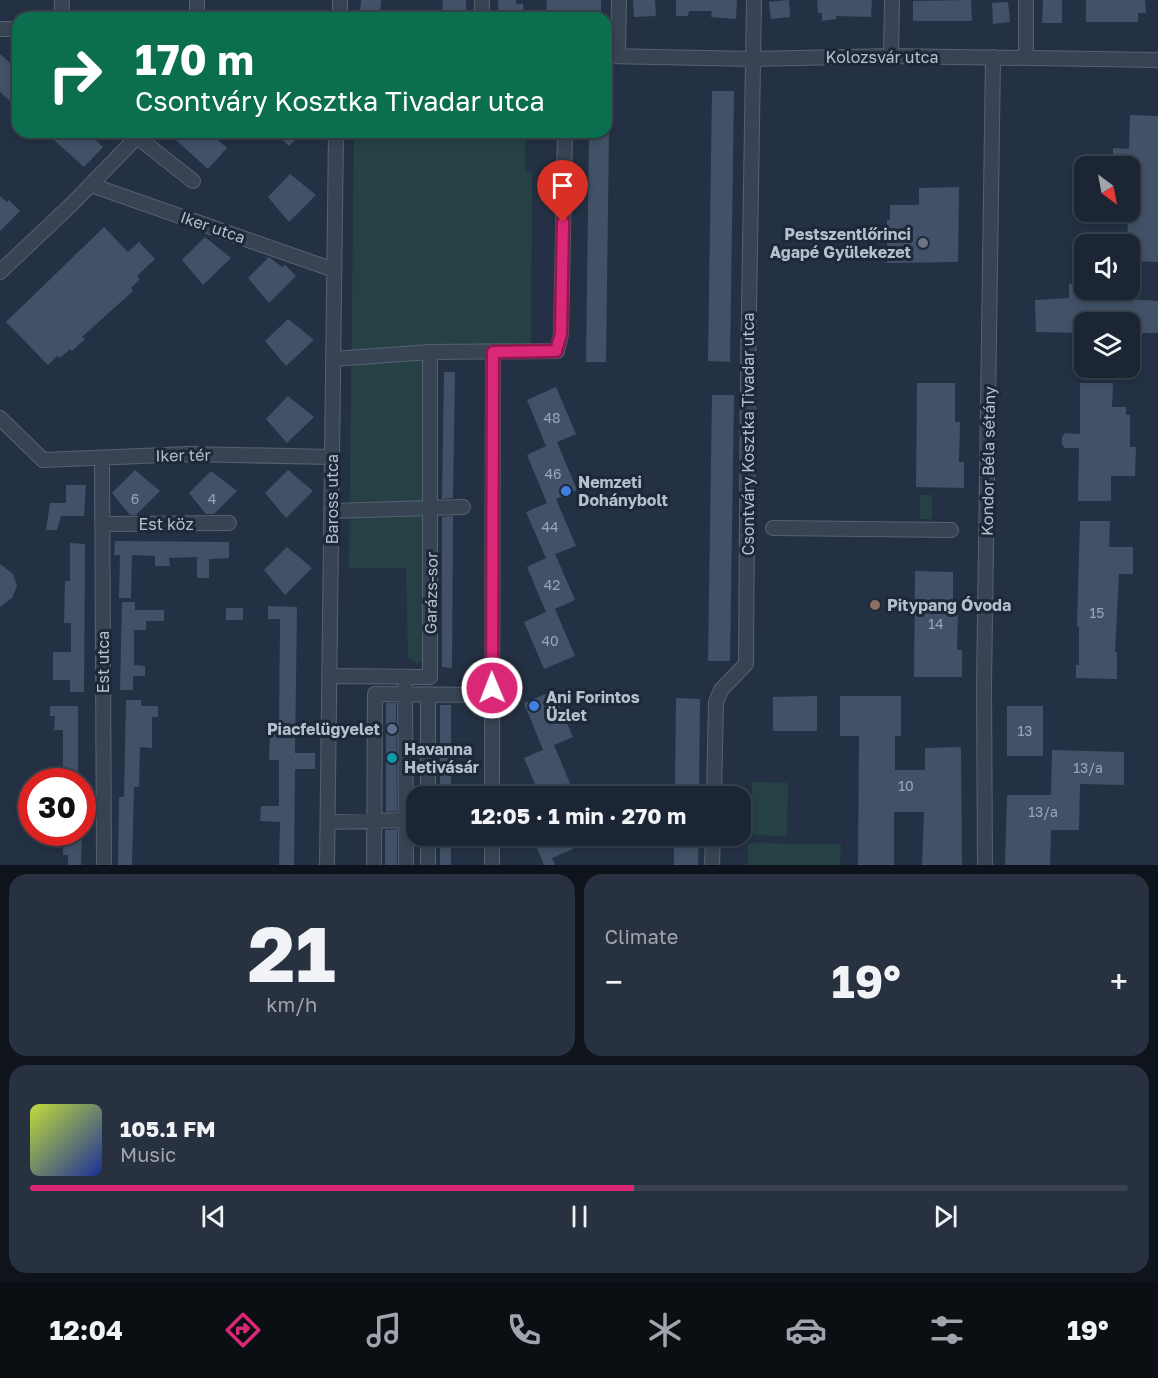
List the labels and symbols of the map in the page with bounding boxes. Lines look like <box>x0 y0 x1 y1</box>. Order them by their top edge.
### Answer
street label: Kolozsvár utca <box>825 47 939 67</box>
north arrow <box>1074 156 1140 222</box>
pin <box>537 160 588 222</box>
street label: Iker utca <box>178 207 248 247</box>
place label: Pestszentlőrinci Agapé Gyülekezet <box>770 224 911 262</box>
marker: Pestszentlőrinci Agapé Gyülekezet <box>916 236 930 250</box>
street label: Csontváry Kosztka Tivadar utca <box>738 313 758 555</box>
street label: Kondor Béla sétány <box>977 386 999 536</box>
house number: 48 <box>543 409 561 426</box>
street label: Iker tér <box>155 445 211 465</box>
street label: Baross utca <box>322 454 342 544</box>
house number: 46 <box>544 465 562 482</box>
place label: Nemzeti Dohánybolt <box>578 472 668 510</box>
marker: Nemzeti Dohánybolt <box>559 484 573 498</box>
house number: 6 <box>131 490 139 507</box>
house number: 4 <box>208 490 216 507</box>
street label: Est köz <box>138 514 194 534</box>
house number: 44 <box>541 518 559 535</box>
street label: Garázs-sor <box>420 552 442 634</box>
house number: 42 <box>544 576 560 593</box>
place label: Pitypang Óvoda <box>887 595 1011 615</box>
marker: Pitypang Óvoda <box>868 598 882 612</box>
house number: 15 <box>1090 604 1104 621</box>
house number: 14 <box>928 615 944 632</box>
street label: Est utca <box>93 631 113 693</box>
house number: 40 <box>541 632 559 649</box>
position arrow <box>460 656 524 720</box>
place label: Ani Forintos Üzlet <box>546 687 640 725</box>
marker: Ani Forintos Üzlet <box>527 699 541 713</box>
place label: Piacfelügyelet <box>267 719 380 739</box>
marker: Piacfelügyelet <box>385 722 399 736</box>
house number: 13 <box>1018 722 1032 739</box>
place label: Havanna Hetivásár <box>404 739 479 777</box>
marker: Havanna Hetivásár <box>385 751 399 765</box>
house number: 13/a <box>1073 759 1103 776</box>
speed limit sign: 30 <box>18 768 96 846</box>
house number: 10 <box>898 777 914 794</box>
house number: 13/a <box>1028 803 1058 820</box>

